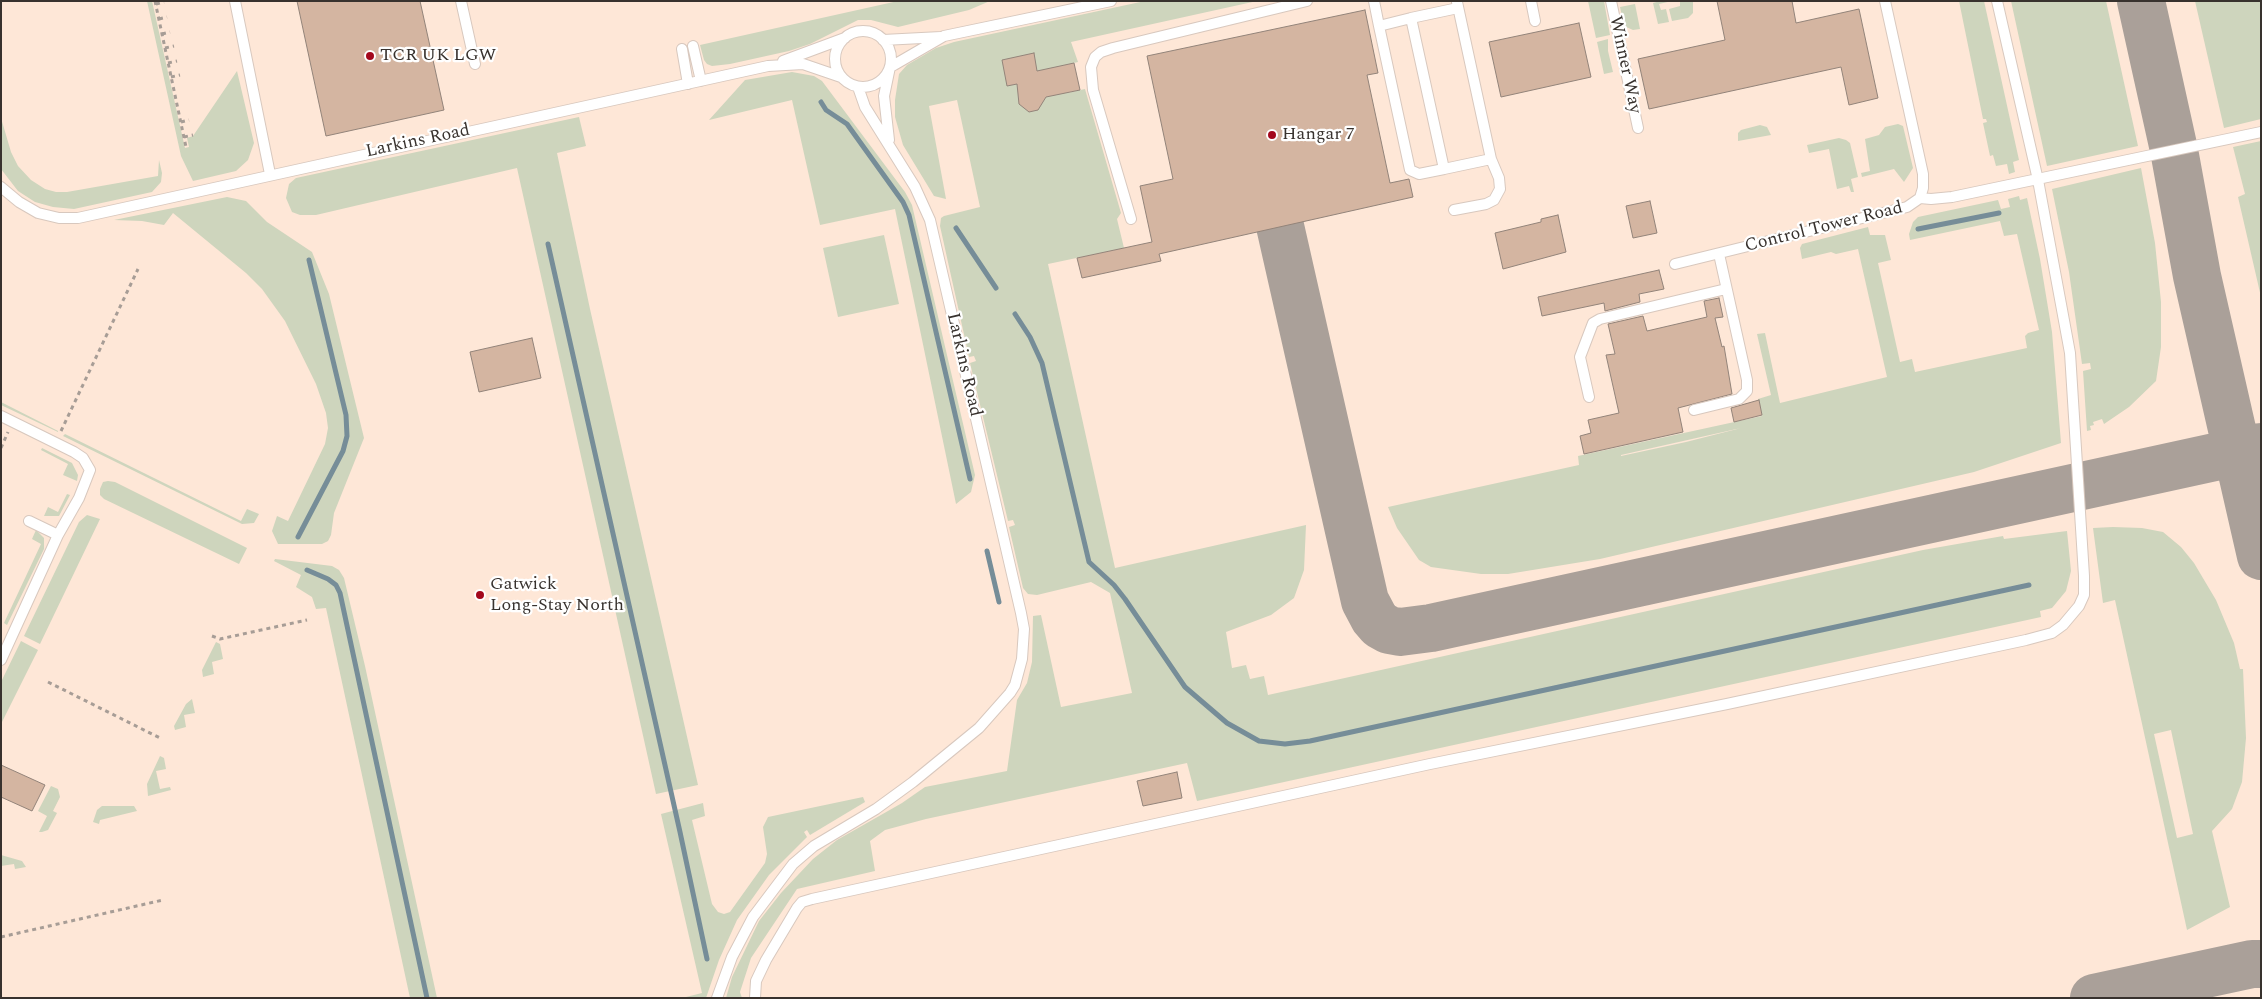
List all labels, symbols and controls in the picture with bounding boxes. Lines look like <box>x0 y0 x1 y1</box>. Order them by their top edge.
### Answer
street label: Winner Way <box>1603 14 1645 116</box>
place label: TCR UK LGW <box>380 45 496 67</box>
marker: TCR UK LGW <box>364 50 376 62</box>
street label: Larkins Road <box>364 120 472 164</box>
place label: Hangar 7 <box>1282 124 1355 146</box>
marker: Hangar 7 <box>1266 129 1278 141</box>
street label: Control Tower Road <box>1743 198 1905 258</box>
street label: Larkins Road <box>941 311 985 419</box>
place label: Gatwick Long-Stay North <box>490 574 624 616</box>
marker: Gatwick Long-Stay North <box>474 589 486 601</box>

